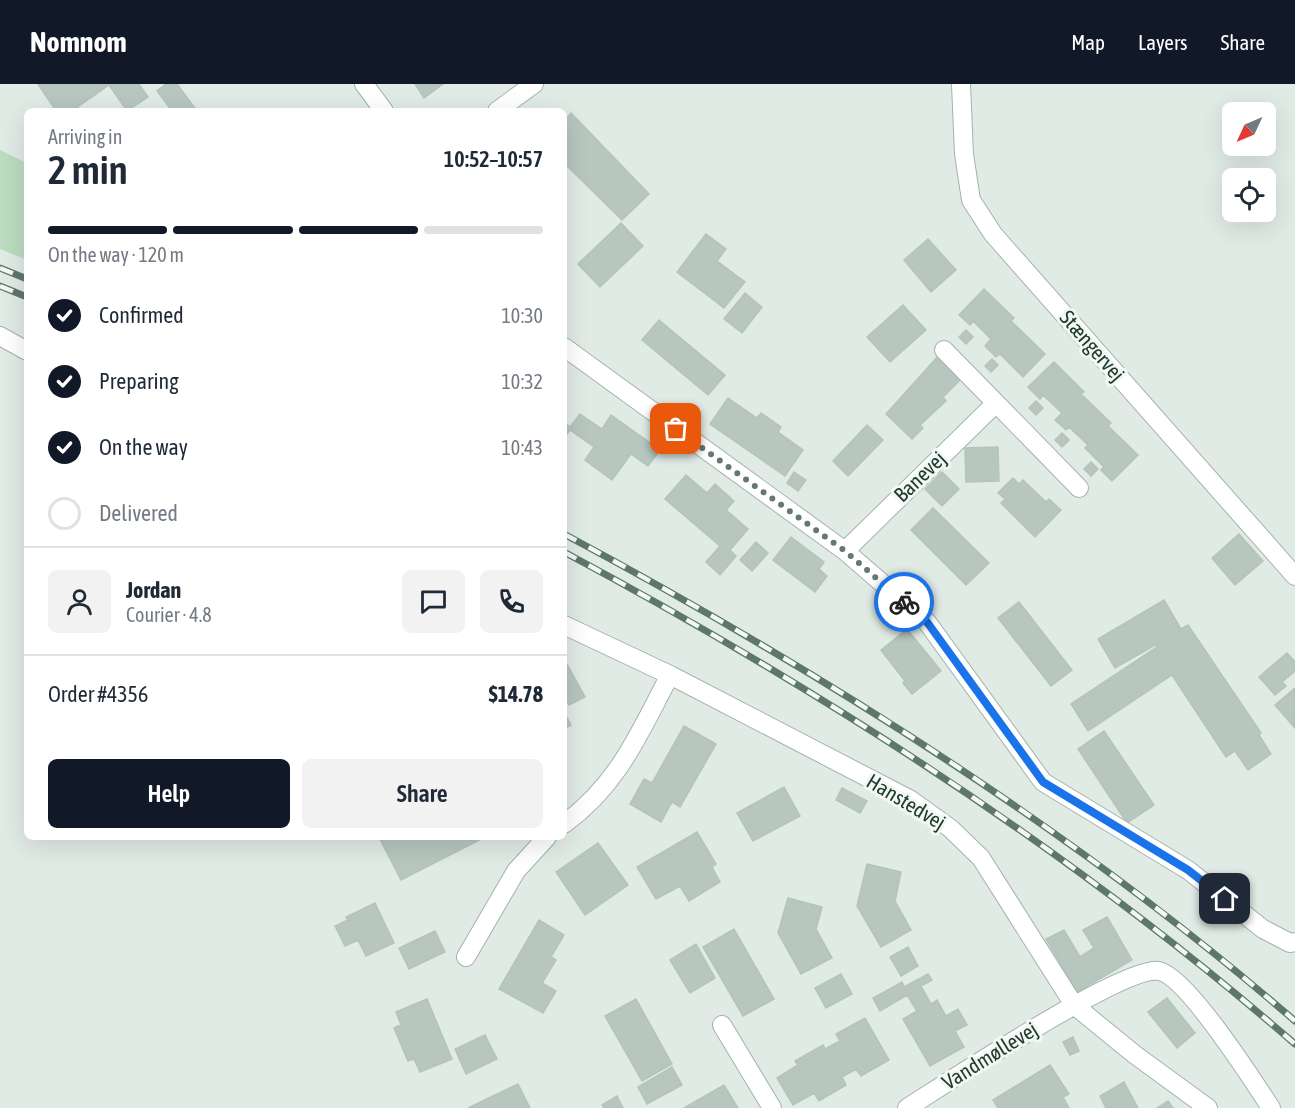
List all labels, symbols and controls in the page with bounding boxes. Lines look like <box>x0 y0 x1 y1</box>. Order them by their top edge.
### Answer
text: Nomnom <box>30 26 127 58</box>
text: Map <box>1071 30 1105 54</box>
text: Layers <box>1138 30 1188 54</box>
text: Share <box>1221 30 1265 54</box>
north arrow <box>1222 102 1276 156</box>
map controls <box>1222 102 1276 222</box>
text: Arriving in <box>48 125 122 148</box>
text: 10:52–10:57 <box>444 146 543 172</box>
text: 2 min <box>48 148 128 192</box>
button: locate <box>1222 168 1276 222</box>
text: On the way · 120 m <box>48 243 184 266</box>
icon: check <box>48 299 81 332</box>
text: Confirmed <box>99 302 184 328</box>
text: 10:30 <box>501 304 543 327</box>
street label: Stængervej <box>1056 305 1130 386</box>
icon: check <box>48 365 81 398</box>
text: Preparing <box>99 368 179 394</box>
text: 10:32 <box>501 370 543 393</box>
pin <box>650 403 701 454</box>
icon: bag <box>659 412 692 445</box>
icon: check <box>48 431 81 464</box>
text: On the way <box>99 434 188 460</box>
text: 10:43 <box>501 436 543 459</box>
street label: Banevej <box>889 446 950 506</box>
text: Delivered <box>99 500 178 526</box>
button: person <box>48 570 111 633</box>
button: chat <box>402 570 465 633</box>
button: phone <box>480 570 543 633</box>
courier <box>874 572 934 632</box>
text: Jordan <box>126 577 181 603</box>
icon: bike <box>888 586 921 619</box>
text: Courier · 4.8 <box>126 603 212 626</box>
text: Order #4356 <box>48 681 148 707</box>
text: $14.78 <box>488 681 543 707</box>
button: Help <box>48 759 290 828</box>
button: Share <box>302 759 543 828</box>
street label: Hanstedvej <box>863 768 950 834</box>
pin <box>1199 873 1250 924</box>
icon: home <box>1208 882 1241 915</box>
street label: Vandmøllevej <box>937 1016 1041 1094</box>

